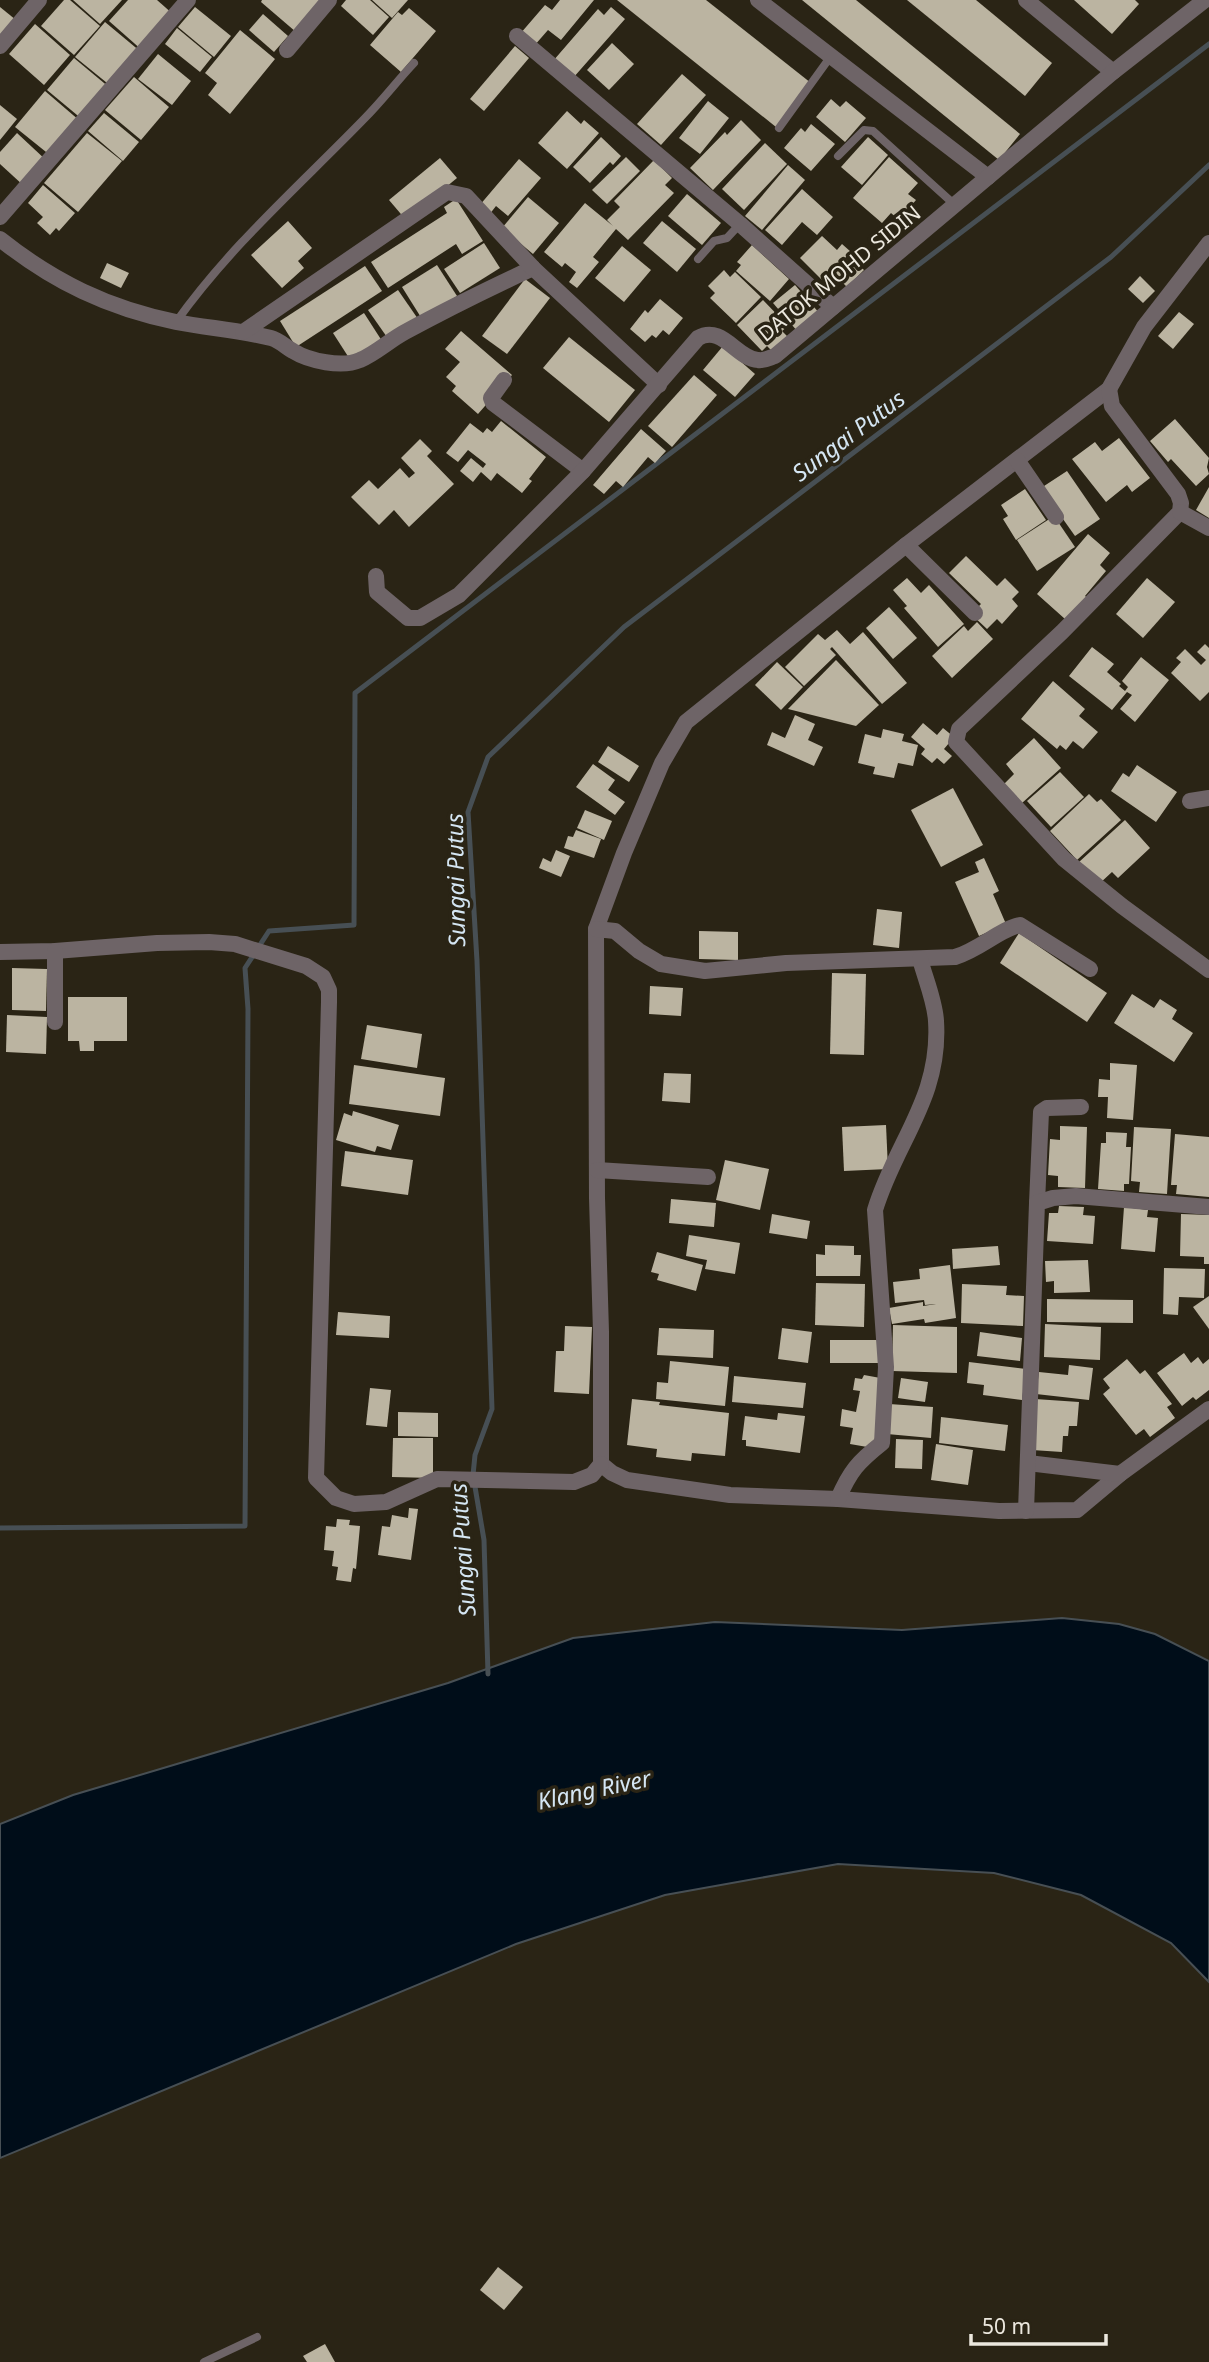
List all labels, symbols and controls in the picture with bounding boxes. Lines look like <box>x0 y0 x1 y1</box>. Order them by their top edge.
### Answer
street label: DATOK MOHD SIDIN <box>752 199 926 347</box>
water label: Sungai Putus <box>785 382 911 488</box>
water label: Sungai Putus <box>438 813 472 947</box>
water label: Sungai Putus <box>441 1482 483 1618</box>
water label: Klang River <box>534 1761 654 1817</box>
scale bar <box>971 2302 1106 2346</box>
text: 50 m <box>982 2312 1031 2340</box>

